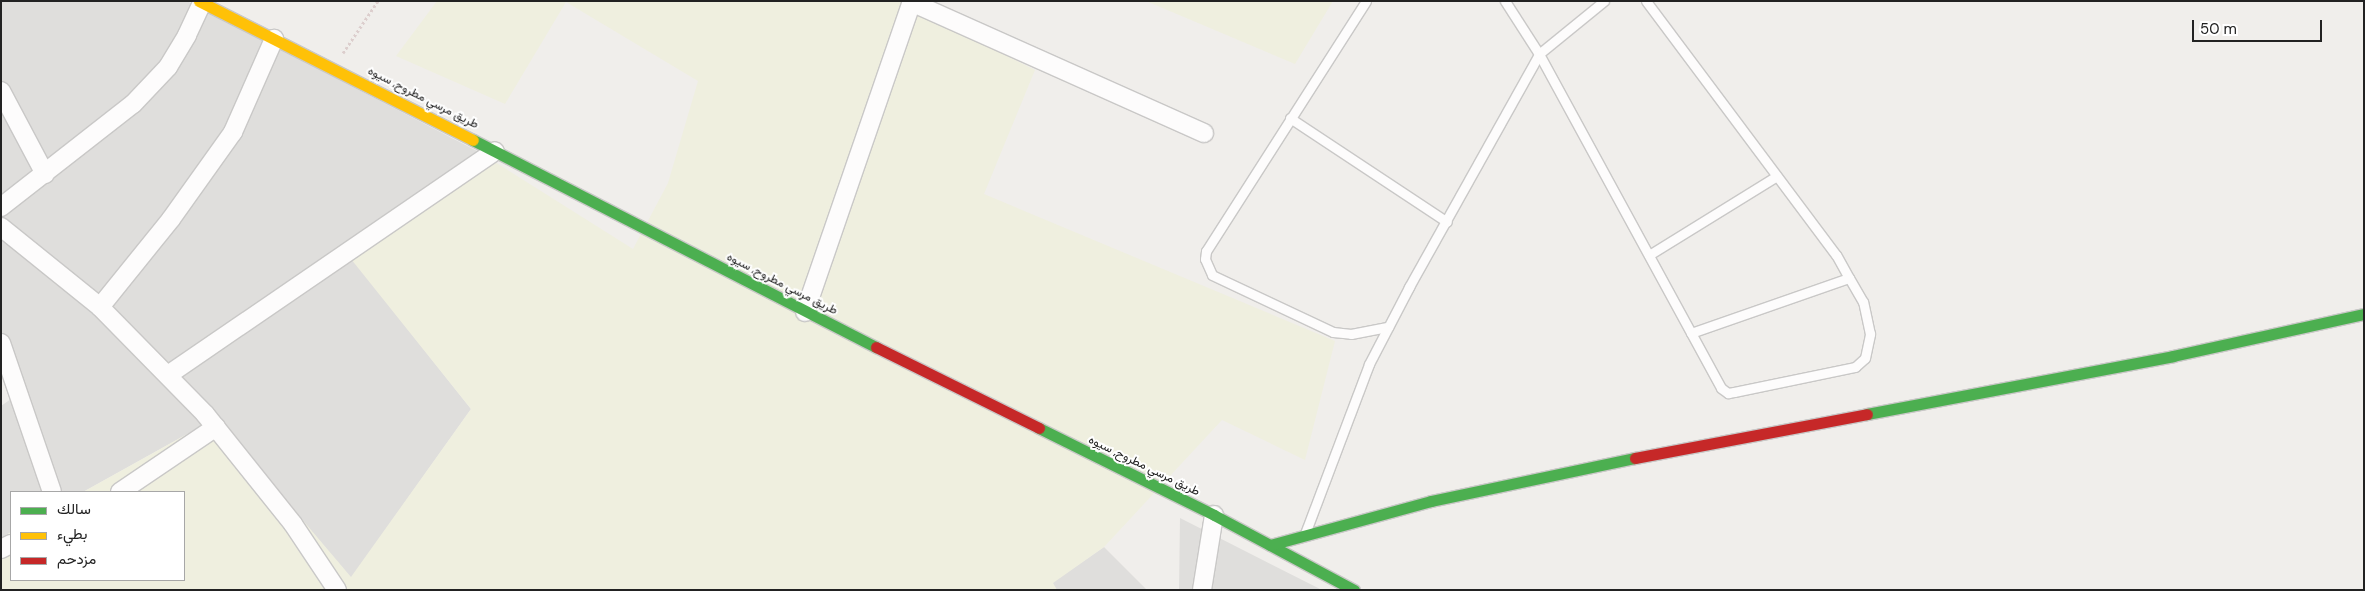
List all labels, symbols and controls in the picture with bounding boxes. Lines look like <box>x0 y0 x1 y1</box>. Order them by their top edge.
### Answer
scale bar <box>2195 10 2325 42</box>
text: 50 m <box>2200 19 2237 39</box>
street label: طريق مرسي مطروح, سيوه <box>365 64 481 132</box>
street label: طريق مرسي مطروح, سيوه <box>724 250 840 318</box>
street label: طريق مرسي مطروح, سيوه <box>1086 433 1202 499</box>
legend <box>10 491 185 581</box>
text: سالك <box>57 499 91 519</box>
text: بطيء <box>57 524 87 544</box>
text: مزدحم <box>57 549 96 569</box>

